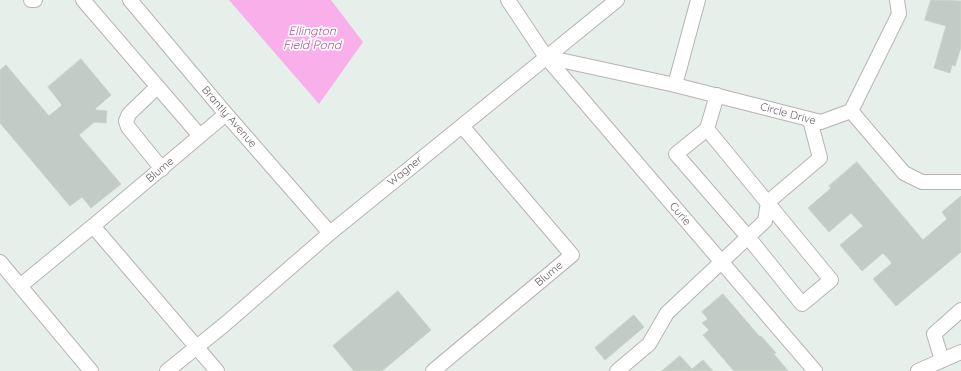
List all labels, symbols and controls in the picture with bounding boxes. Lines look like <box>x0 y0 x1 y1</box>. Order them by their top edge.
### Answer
water label: Ellington Field Pond <box>283 24 341 52</box>
street label: Brantly Avenue <box>199 84 259 150</box>
street label: Circle Drive <box>759 100 817 128</box>
street label: Wagner <box>385 153 425 189</box>
street label: Blume <box>143 155 177 185</box>
street label: Curie <box>666 200 694 228</box>
street label: Blume <box>532 259 566 289</box>

